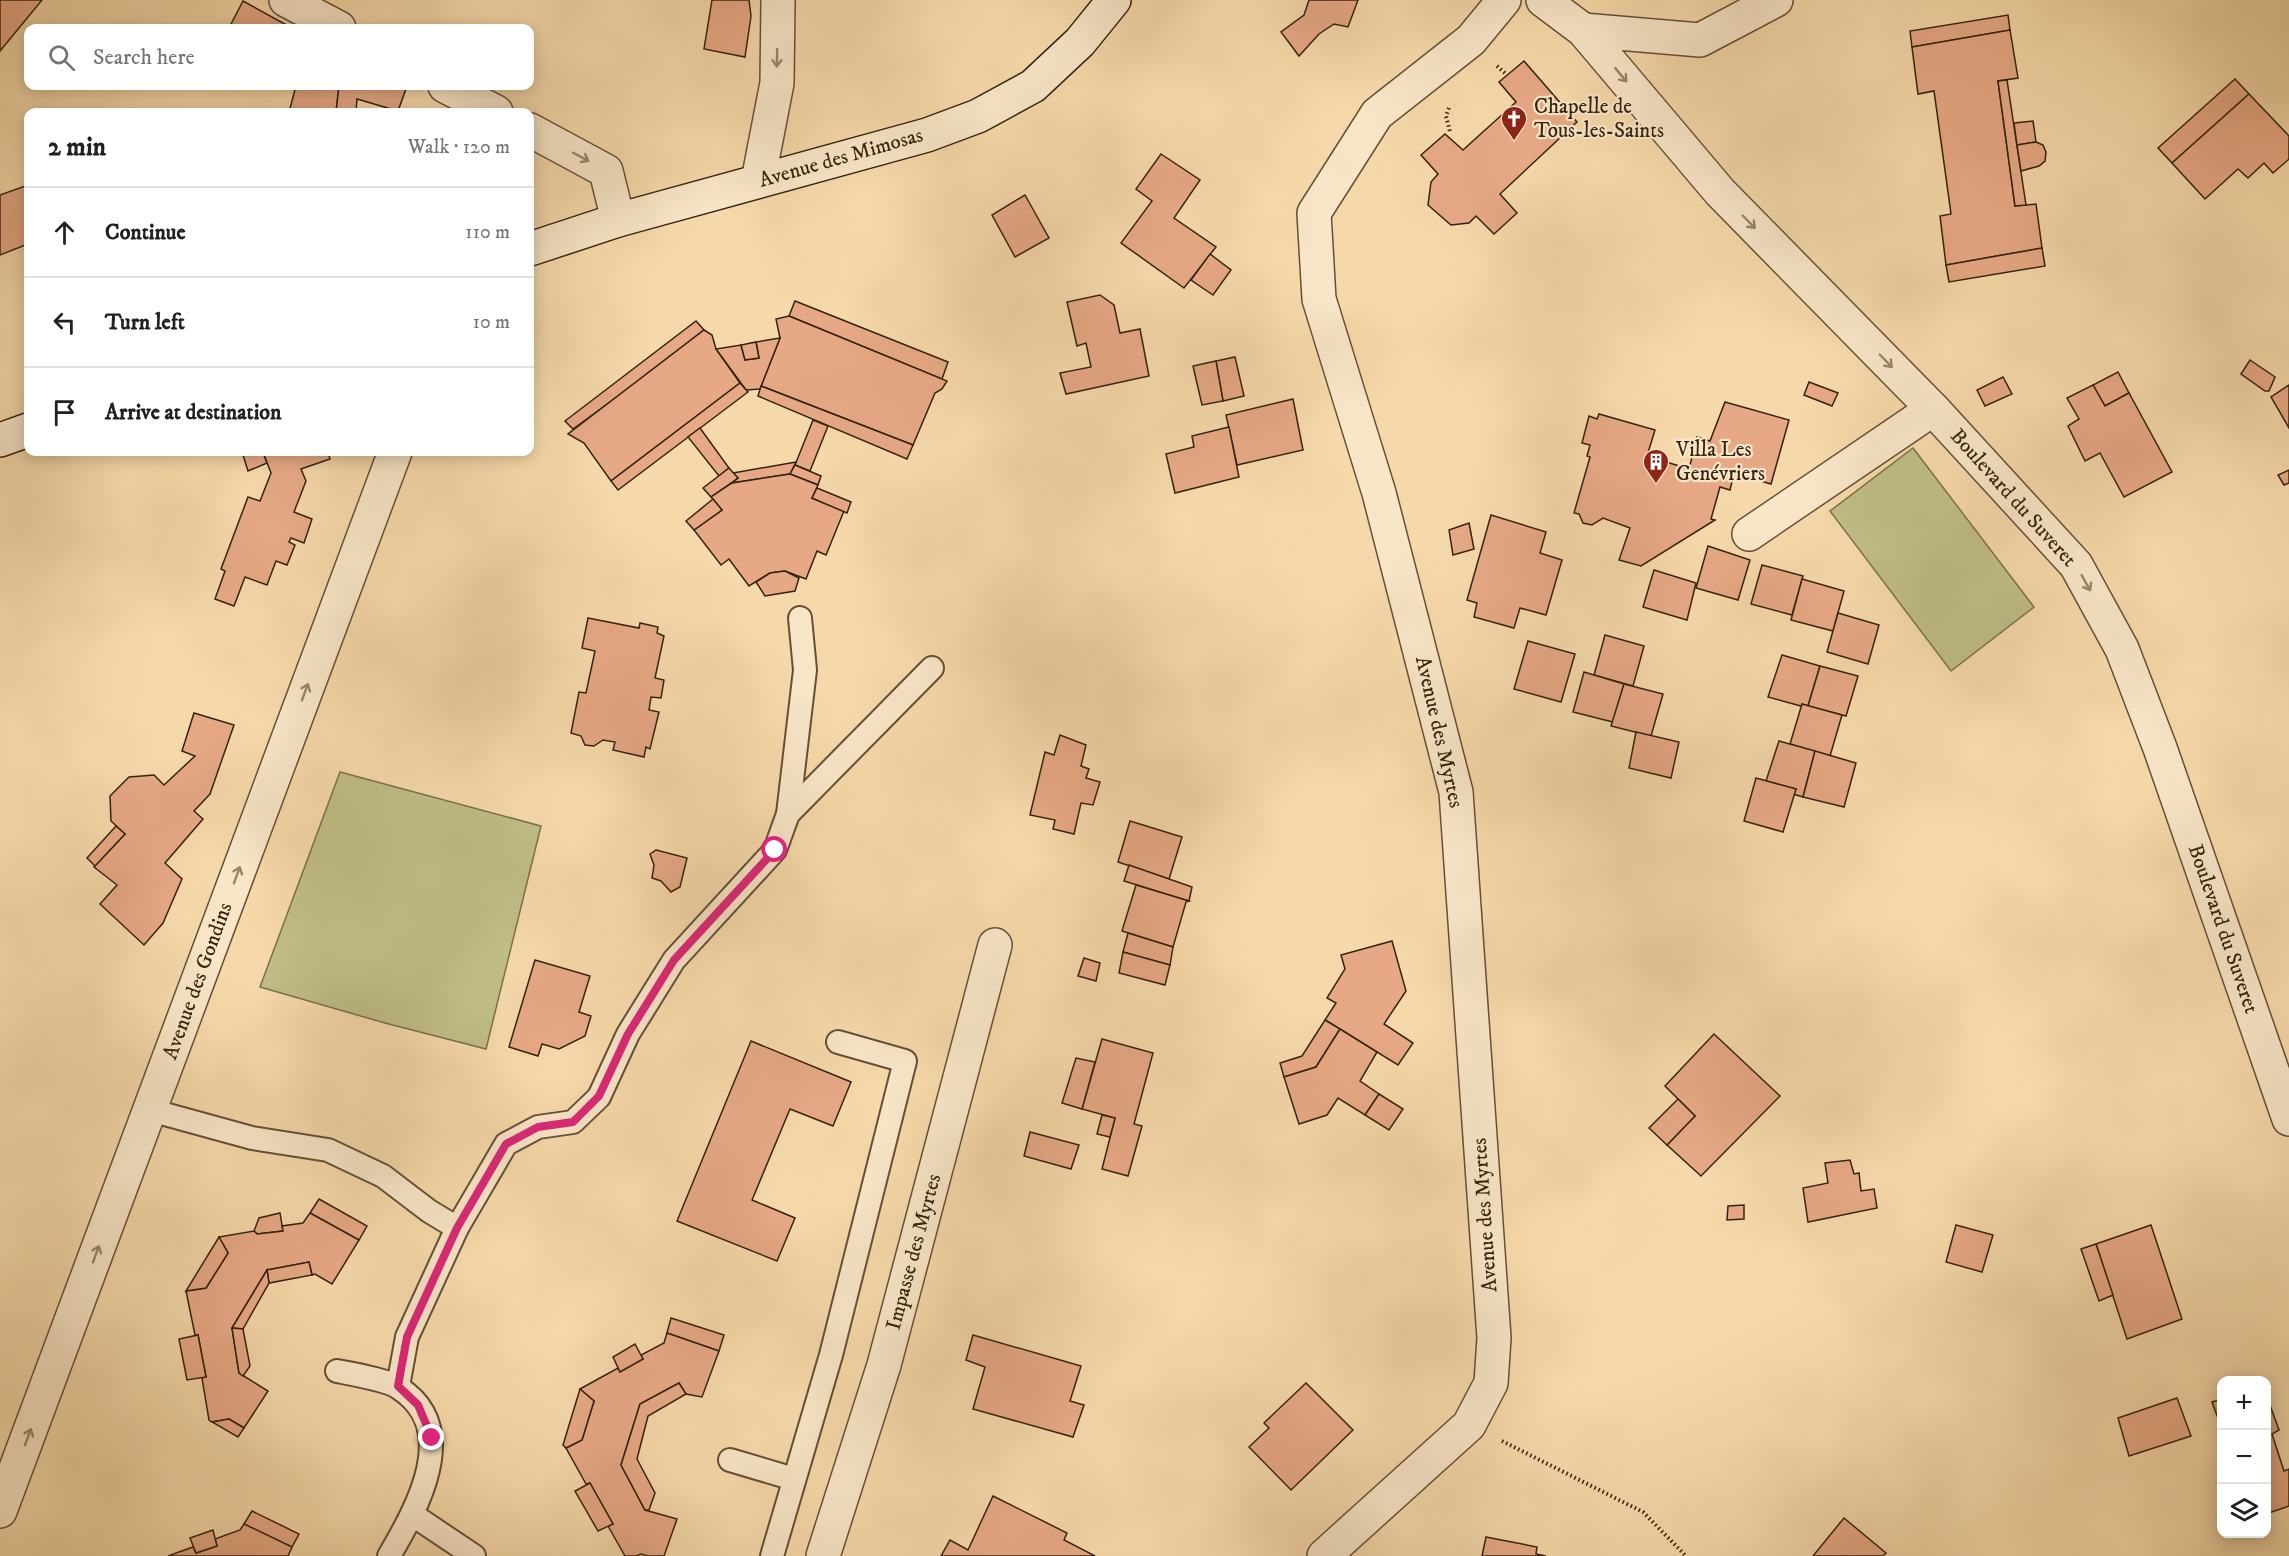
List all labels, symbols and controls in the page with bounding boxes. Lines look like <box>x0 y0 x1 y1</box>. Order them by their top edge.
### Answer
search box <box>24 24 534 90</box>
icon: search <box>45 41 78 74</box>
text: Search here <box>93 44 195 71</box>
one-way arrow <box>771 48 783 68</box>
one-way arrow <box>1614 67 1628 82</box>
place label: Chapelle de Tous-les-Saints <box>1534 94 1664 144</box>
church icon: Chapelle de Tous-les-Saints <box>1499 104 1529 142</box>
street label: Avenue des Mimosas <box>756 122 926 194</box>
text: 2 min <box>48 131 106 164</box>
text: Walk · 120 m <box>408 135 510 160</box>
one-way arrow <box>572 152 590 163</box>
one-way arrow <box>1742 214 1756 229</box>
icon: ahead <box>48 216 81 249</box>
text: Continue <box>105 219 186 246</box>
text: 110 m <box>465 220 510 245</box>
icon: left <box>48 306 81 339</box>
text: Turn left <box>105 309 185 336</box>
text: 10 m <box>473 310 510 335</box>
one-way arrow <box>1878 354 1893 368</box>
icon: arrive <box>48 396 81 429</box>
text: Arrive at destination <box>105 399 282 426</box>
street label: Boulevard du Suveret <box>1944 424 2082 573</box>
place label: Villa Les Genévriers <box>1675 437 1765 487</box>
building icon: Villa Les Genévriers <box>1641 447 1671 485</box>
one-way arrow <box>2081 574 2092 592</box>
street label: Avenue des Myrtes <box>1409 654 1469 810</box>
one-way arrow <box>301 683 312 702</box>
route start <box>761 836 787 862</box>
street label: Boulevard du Suveret <box>2182 841 2264 1017</box>
one-way arrow <box>233 866 244 884</box>
street label: Avenue des Gondins <box>157 899 239 1063</box>
street label: Avenue des Myrtes <box>1467 1137 1503 1293</box>
street label: Impasse des Myrtes <box>881 1171 947 1333</box>
one-way arrow <box>91 1245 102 1264</box>
map controls <box>2217 1376 2271 1538</box>
button: + <box>2217 1376 2271 1430</box>
route end <box>418 1424 444 1450</box>
one-way arrow <box>23 1428 34 1447</box>
button: − <box>2217 1430 2271 1484</box>
button: layers <box>2217 1484 2271 1538</box>

